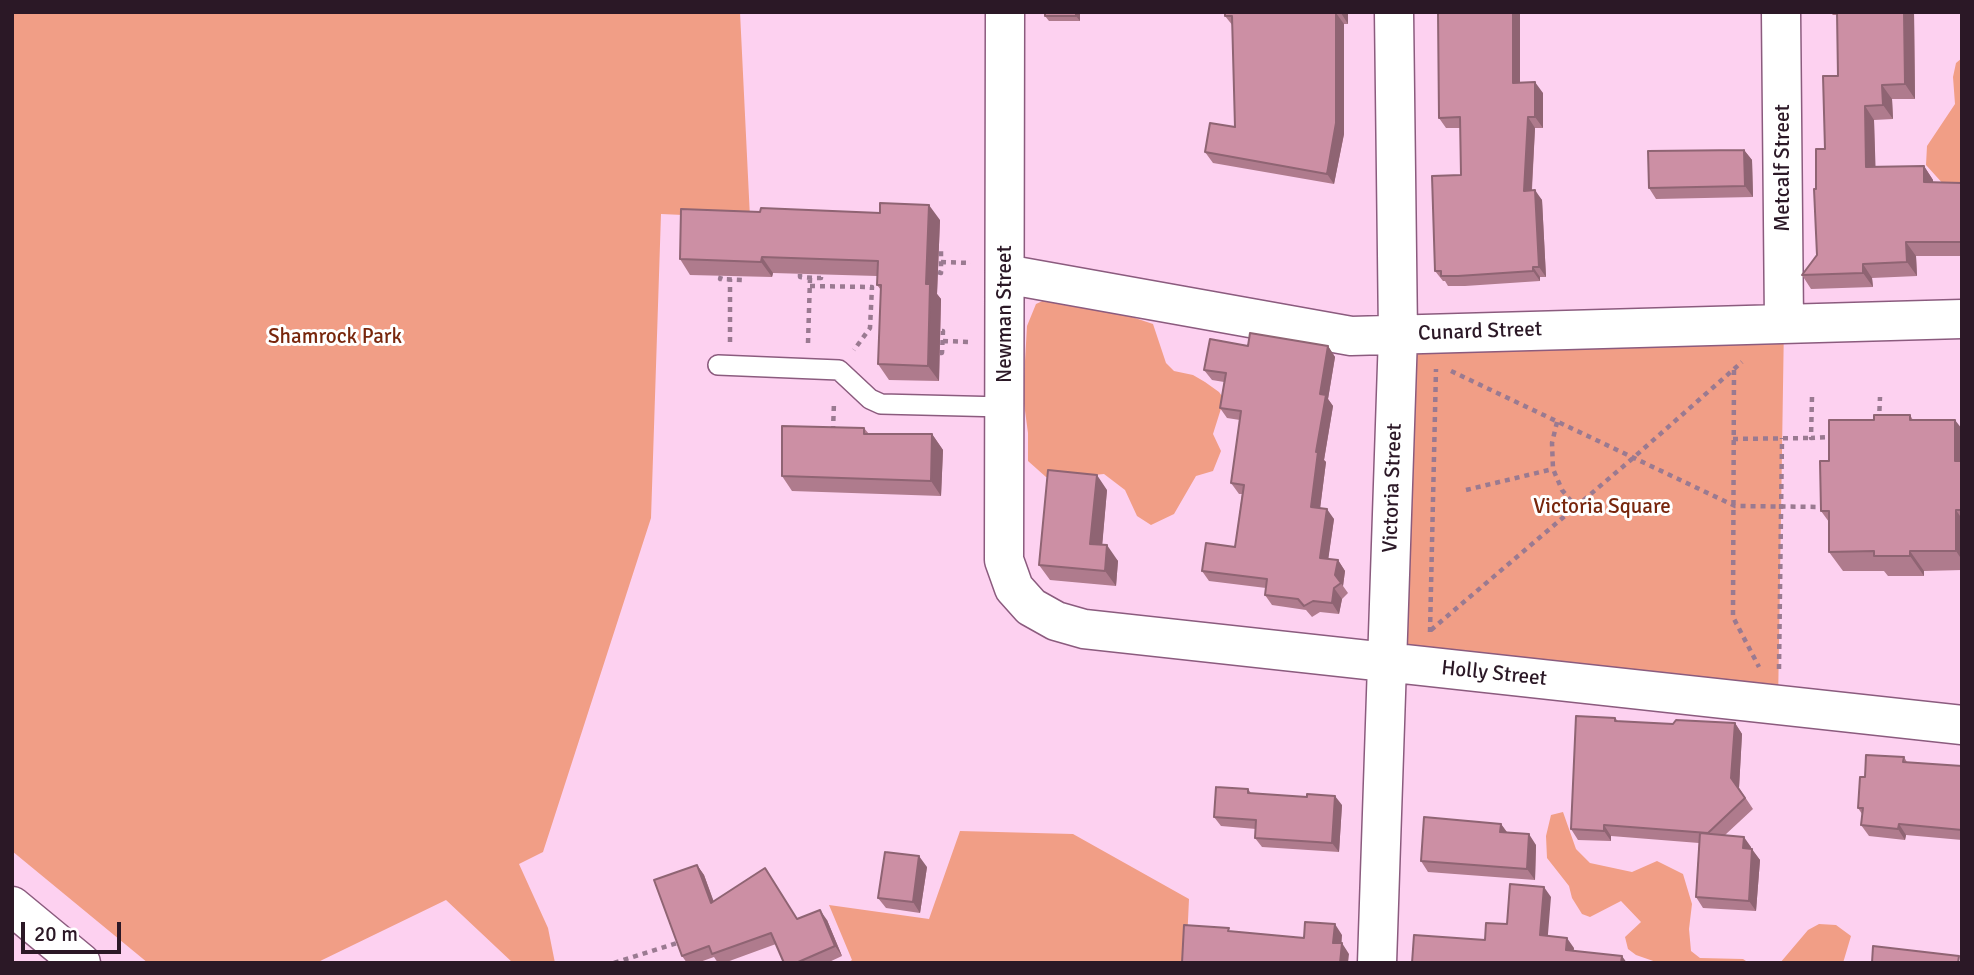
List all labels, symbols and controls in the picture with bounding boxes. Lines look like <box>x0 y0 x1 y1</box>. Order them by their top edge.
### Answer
street label: Metcalf Street <box>1770 104 1796 232</box>
street label: Newman Street <box>992 245 1018 383</box>
street label: Cunard Street <box>1418 317 1542 347</box>
park label: Shamrock Park <box>268 324 402 350</box>
street label: Victoria Street <box>1378 423 1408 553</box>
park label: Victoria Square <box>1533 494 1671 520</box>
street label: Holly Street <box>1440 656 1548 692</box>
scale bar <box>24 908 124 952</box>
text: 20 m <box>34 921 78 947</box>

